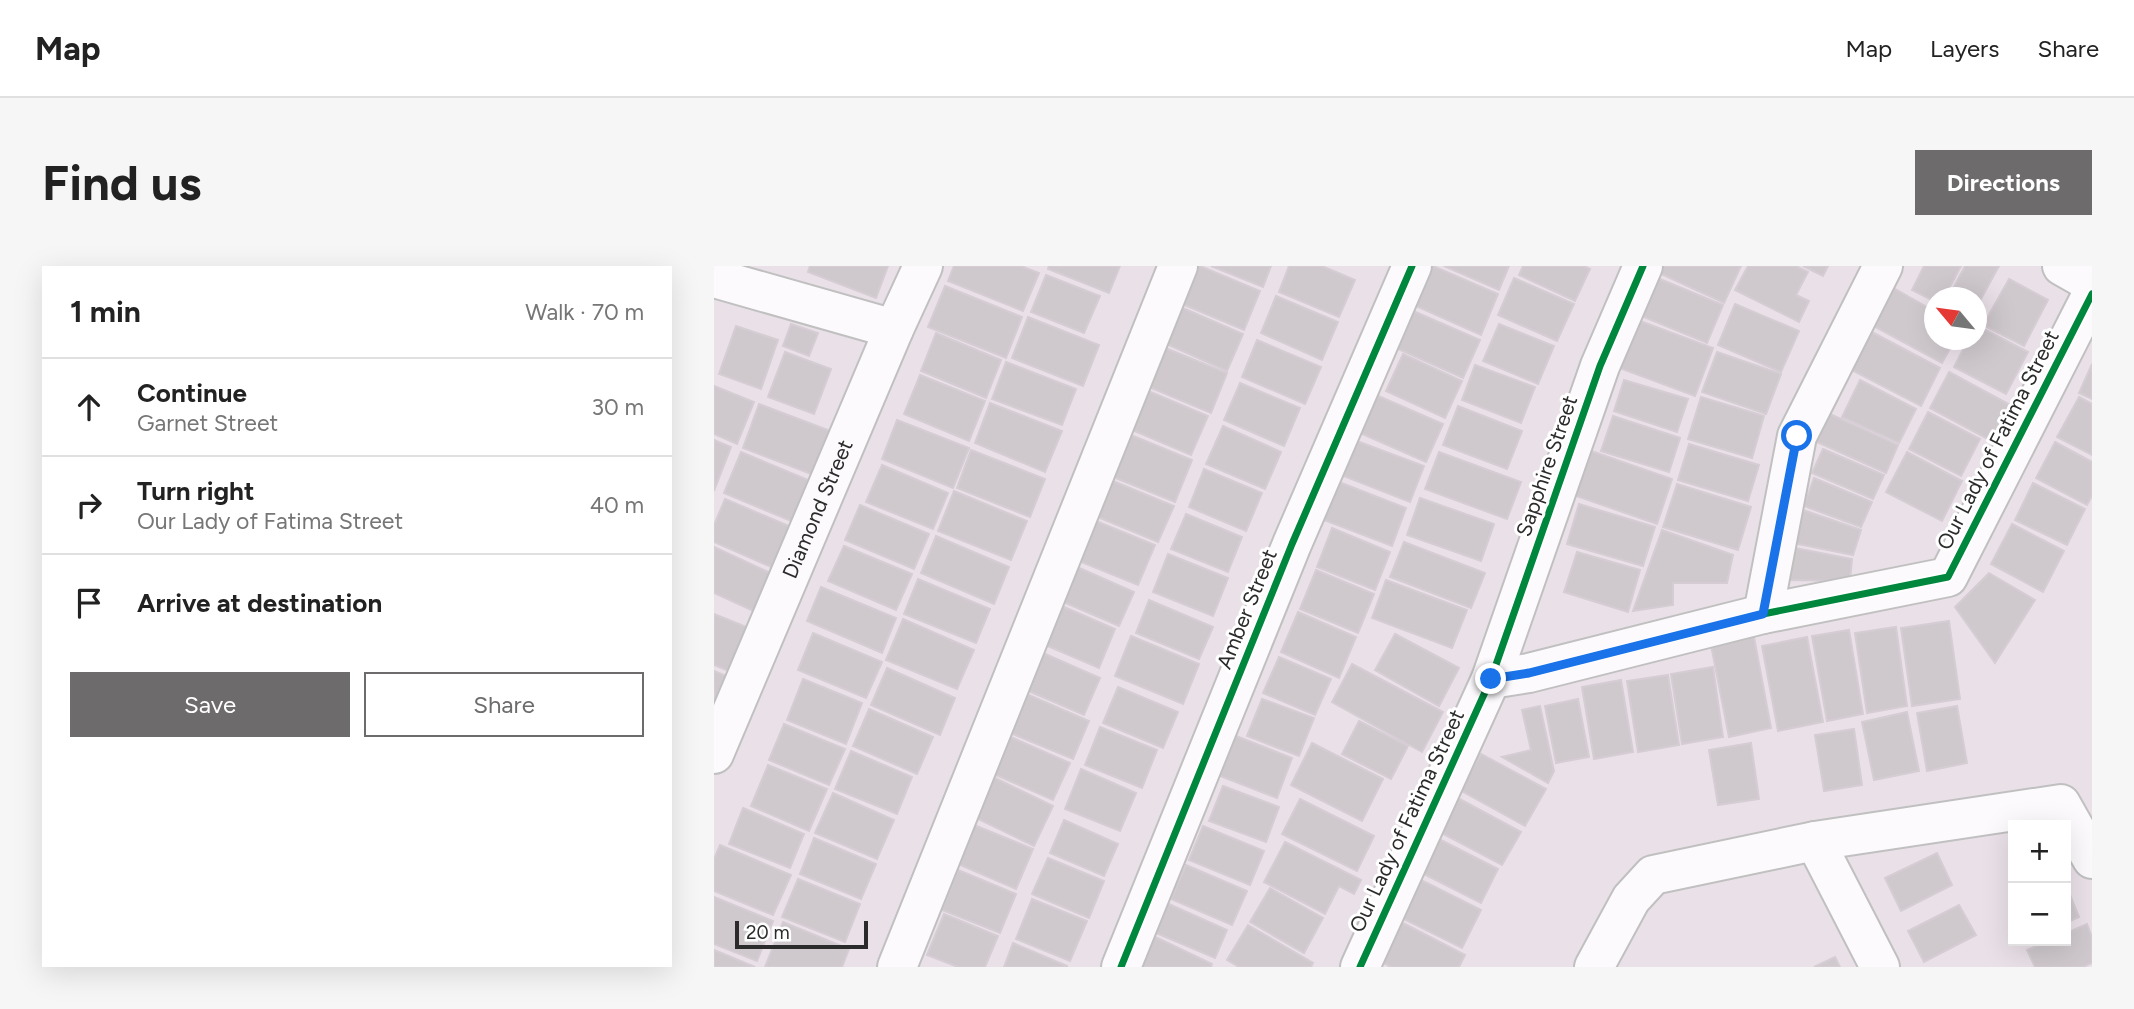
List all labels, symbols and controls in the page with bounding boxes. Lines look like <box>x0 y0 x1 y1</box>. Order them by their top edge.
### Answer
text: Map <box>35 29 101 68</box>
text: Map <box>1845 34 1892 63</box>
text: Layers <box>1930 34 1999 63</box>
text: Share <box>2037 34 2099 63</box>
button: Directions <box>1915 150 2092 215</box>
text: Find us <box>42 153 201 212</box>
north arrow <box>1924 287 1987 350</box>
text: 1 min <box>70 293 141 330</box>
text: Walk · 70 m <box>525 298 644 326</box>
street label: Our Lady of Fatima Street <box>1931 326 2064 554</box>
text: Continue <box>137 377 247 409</box>
icon: ahead <box>70 388 108 426</box>
street label: Sapphire Street <box>1511 392 1582 540</box>
text: 30 m <box>591 393 644 421</box>
text: Garnet Street <box>137 409 278 437</box>
route start <box>1781 420 1812 451</box>
street label: Diamond Street <box>777 436 858 582</box>
text: Turn right <box>137 475 254 507</box>
icon: right <box>70 486 108 524</box>
text: 40 m <box>590 491 644 519</box>
text: Our Lady of Fatima Street <box>137 507 403 535</box>
street label: Amber Street <box>1211 545 1282 672</box>
icon: arrive <box>70 584 108 622</box>
text: Arrive at destination <box>137 587 382 619</box>
route end <box>1475 663 1506 694</box>
button: Save <box>70 672 350 737</box>
button: Share <box>364 672 644 737</box>
street label: Our Lady of Fatima Street <box>1344 705 1469 936</box>
map controls <box>2008 820 2071 946</box>
button: + <box>2008 820 2071 883</box>
button: − <box>2008 883 2071 946</box>
scale bar <box>735 918 868 950</box>
text: 20 m <box>746 921 790 944</box>

